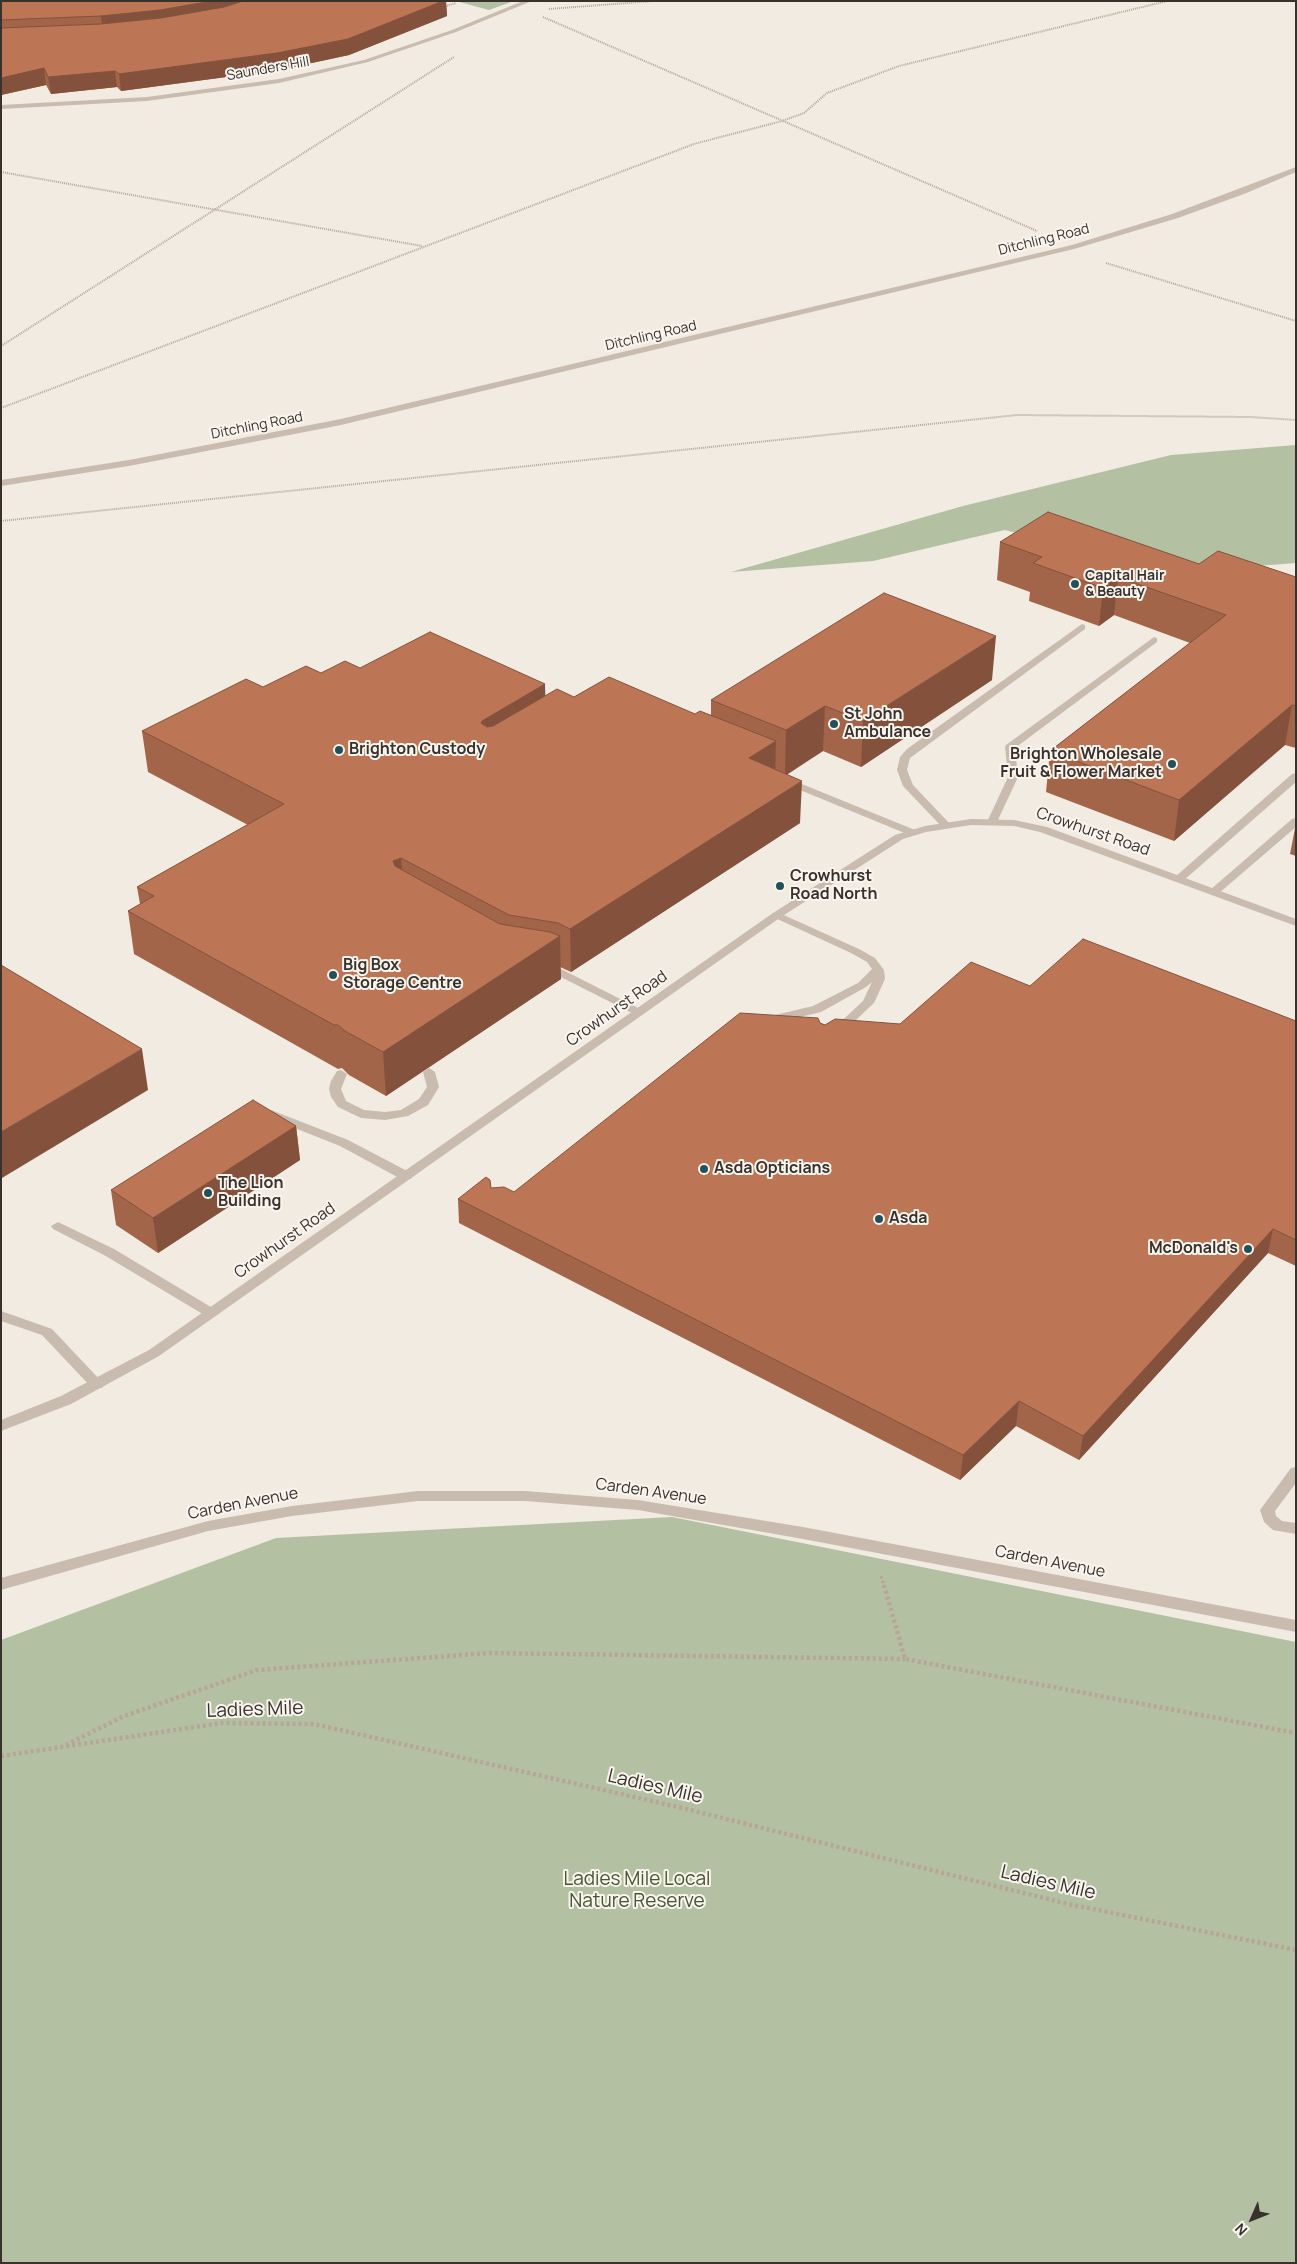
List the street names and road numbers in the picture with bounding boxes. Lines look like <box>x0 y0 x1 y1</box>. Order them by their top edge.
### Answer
street label: Saunders Hill <box>225 53 311 85</box>
street label: Ditchling Road <box>997 221 1091 259</box>
street label: Ditchling Road <box>604 317 698 355</box>
street label: Ditchling Road <box>210 409 304 443</box>
street label: Crowhurst Road <box>1034 804 1152 860</box>
street label: Crowhurst Road <box>563 967 671 1051</box>
street label: Crowhurst Road <box>231 1199 339 1283</box>
street label: Carden Avenue <box>594 1475 708 1509</box>
street label: Carden Avenue <box>186 1484 300 1524</box>
street label: Carden Avenue <box>993 1542 1107 1582</box>
street label: Ladies Mile <box>206 1697 304 1723</box>
street label: Ladies Mile <box>605 1765 705 1809</box>
street label: Ladies Mile <box>998 1861 1098 1905</box>

